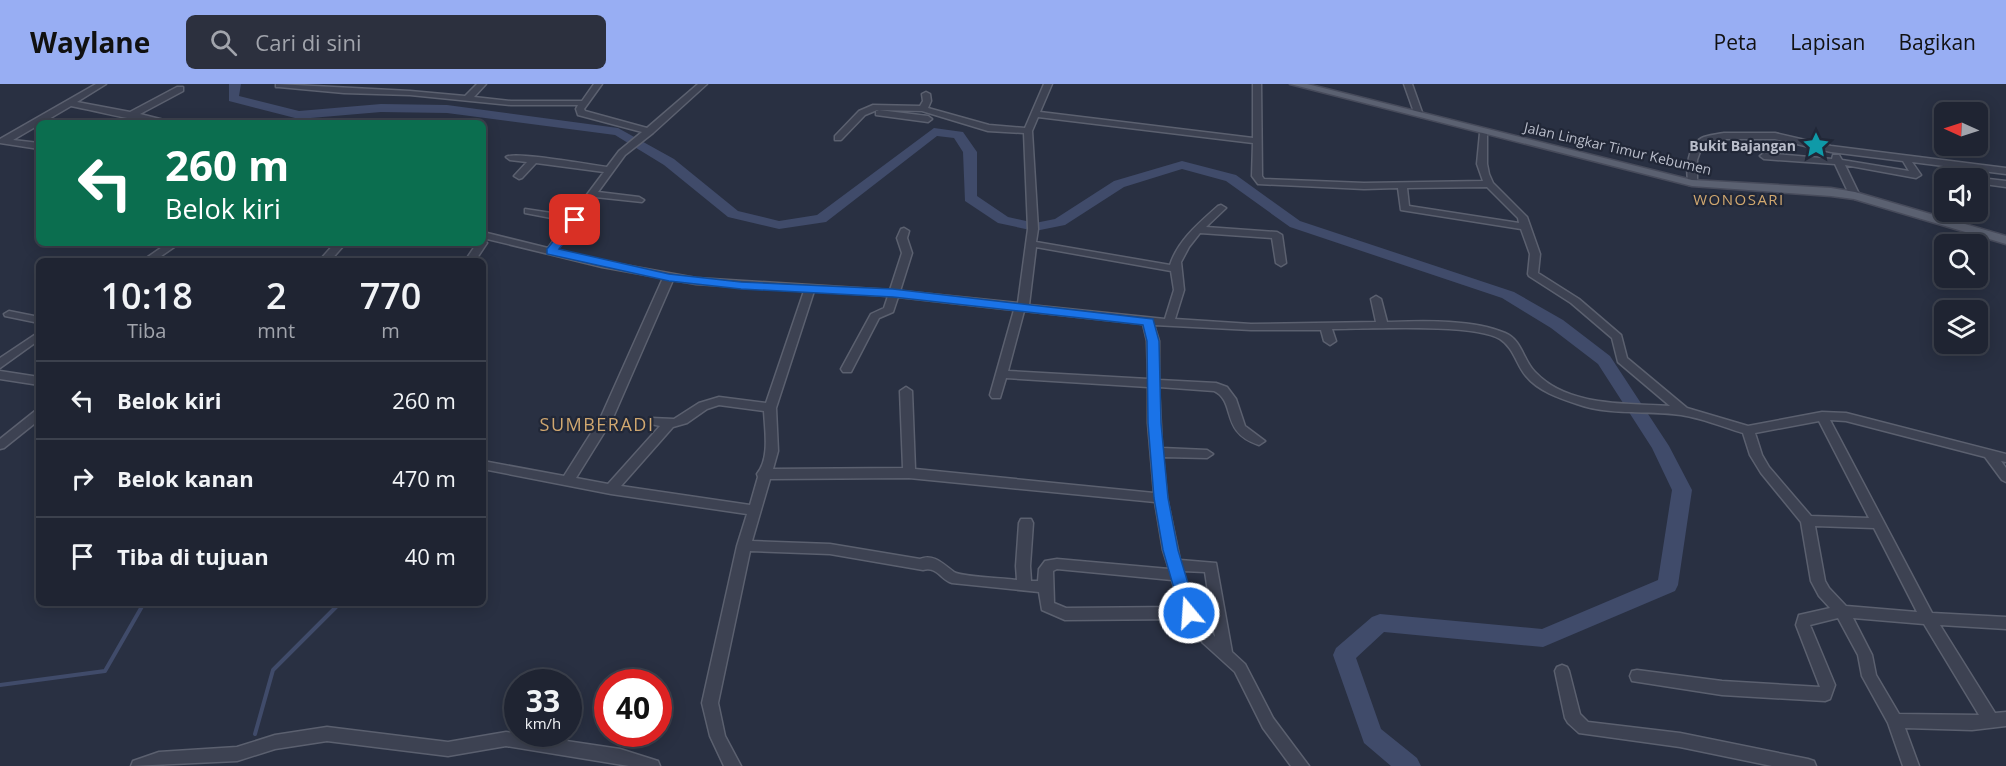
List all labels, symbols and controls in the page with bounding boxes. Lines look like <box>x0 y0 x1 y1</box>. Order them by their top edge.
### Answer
search box <box>186 15 606 69</box>
text: Waylane <box>30 23 150 61</box>
icon: search <box>207 26 240 59</box>
text: Cari di sini <box>255 27 361 57</box>
text: Peta <box>1714 28 1757 56</box>
text: Lapisan <box>1790 28 1865 56</box>
text: Bagikan <box>1898 28 1976 56</box>
north arrow <box>1934 102 1988 156</box>
map controls <box>1934 102 1988 354</box>
street label: Jalan Lingkar Timur Kebumen <box>1520 117 1714 179</box>
place icon: Bukit Bajangan <box>1801 130 1831 160</box>
text: 260 m <box>165 136 289 193</box>
place label: Bukit Bajangan <box>1689 136 1796 155</box>
icon: left <box>66 144 144 222</box>
button: sound <box>1934 168 1988 222</box>
district label: WONOSARI <box>1693 189 1785 209</box>
text: Belok kiri <box>165 190 281 227</box>
pin <box>549 194 600 245</box>
icon: arrive <box>558 203 591 236</box>
button: search <box>1934 234 1988 288</box>
text: 10:18 <box>101 271 193 320</box>
text: 2 <box>266 271 286 320</box>
text: 770 <box>360 271 421 320</box>
button: layers <box>1934 300 1988 354</box>
text: Tiba <box>127 317 166 344</box>
text: mnt <box>257 317 295 344</box>
text: m <box>381 317 400 344</box>
icon: left <box>66 384 99 417</box>
text: Belok kiri <box>117 385 222 415</box>
text: 260 m <box>392 385 456 415</box>
district label: SUMBERADI <box>540 412 654 436</box>
icon: right <box>66 462 99 495</box>
text: Belok kanan <box>117 463 254 493</box>
text: 470 m <box>392 463 456 493</box>
icon: arrive <box>66 540 99 573</box>
text: Tiba di tujuan <box>117 541 269 571</box>
text: 40 m <box>405 541 456 571</box>
position arrow <box>1157 581 1221 645</box>
speed limit sign: 40 <box>594 669 672 747</box>
text: 33 <box>526 680 560 721</box>
text: km/h <box>525 713 561 733</box>

